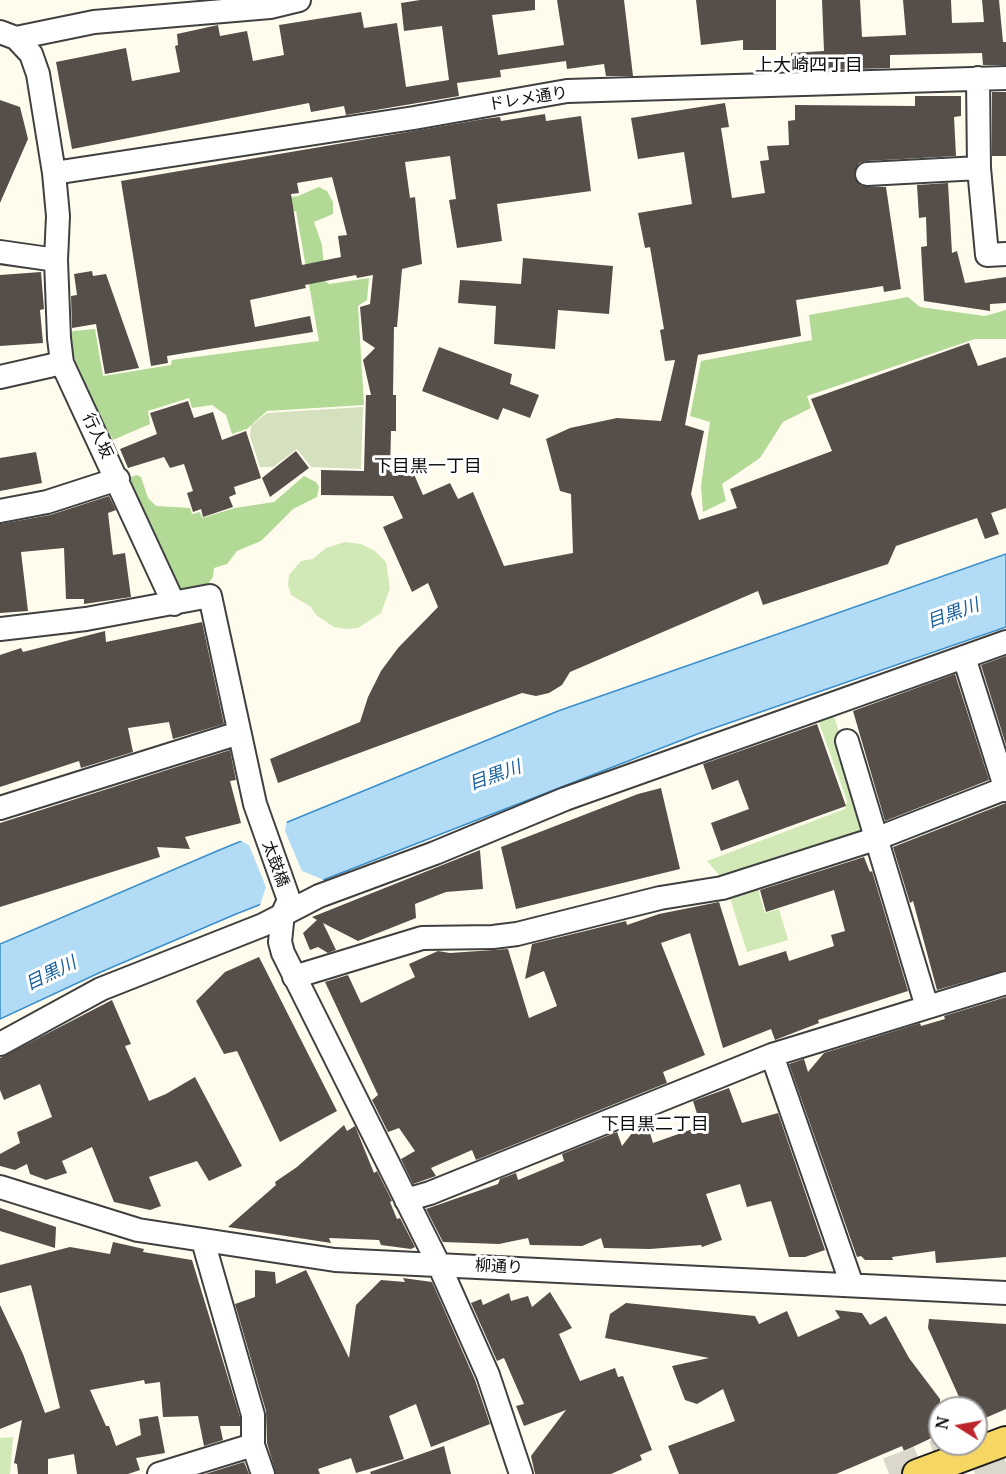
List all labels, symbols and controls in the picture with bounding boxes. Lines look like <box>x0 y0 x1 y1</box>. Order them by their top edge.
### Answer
district label: 上大崎四丁目 <box>755 55 863 77</box>
street label: ドレメ通り <box>487 83 569 115</box>
street label: 行人坂 <box>78 410 116 462</box>
district label: 下目黒一丁目 <box>374 456 482 478</box>
water label: 目黒川 <box>924 595 982 633</box>
water label: 目黒川 <box>466 757 524 795</box>
street label: 太鼓橋 <box>258 838 292 890</box>
water label: 目黒川 <box>22 952 80 996</box>
district label: 下目黒二丁目 <box>601 1114 709 1136</box>
street label: 柳通り <box>475 1256 523 1278</box>
north arrow <box>928 1396 988 1456</box>
text: N <box>930 1415 954 1431</box>

